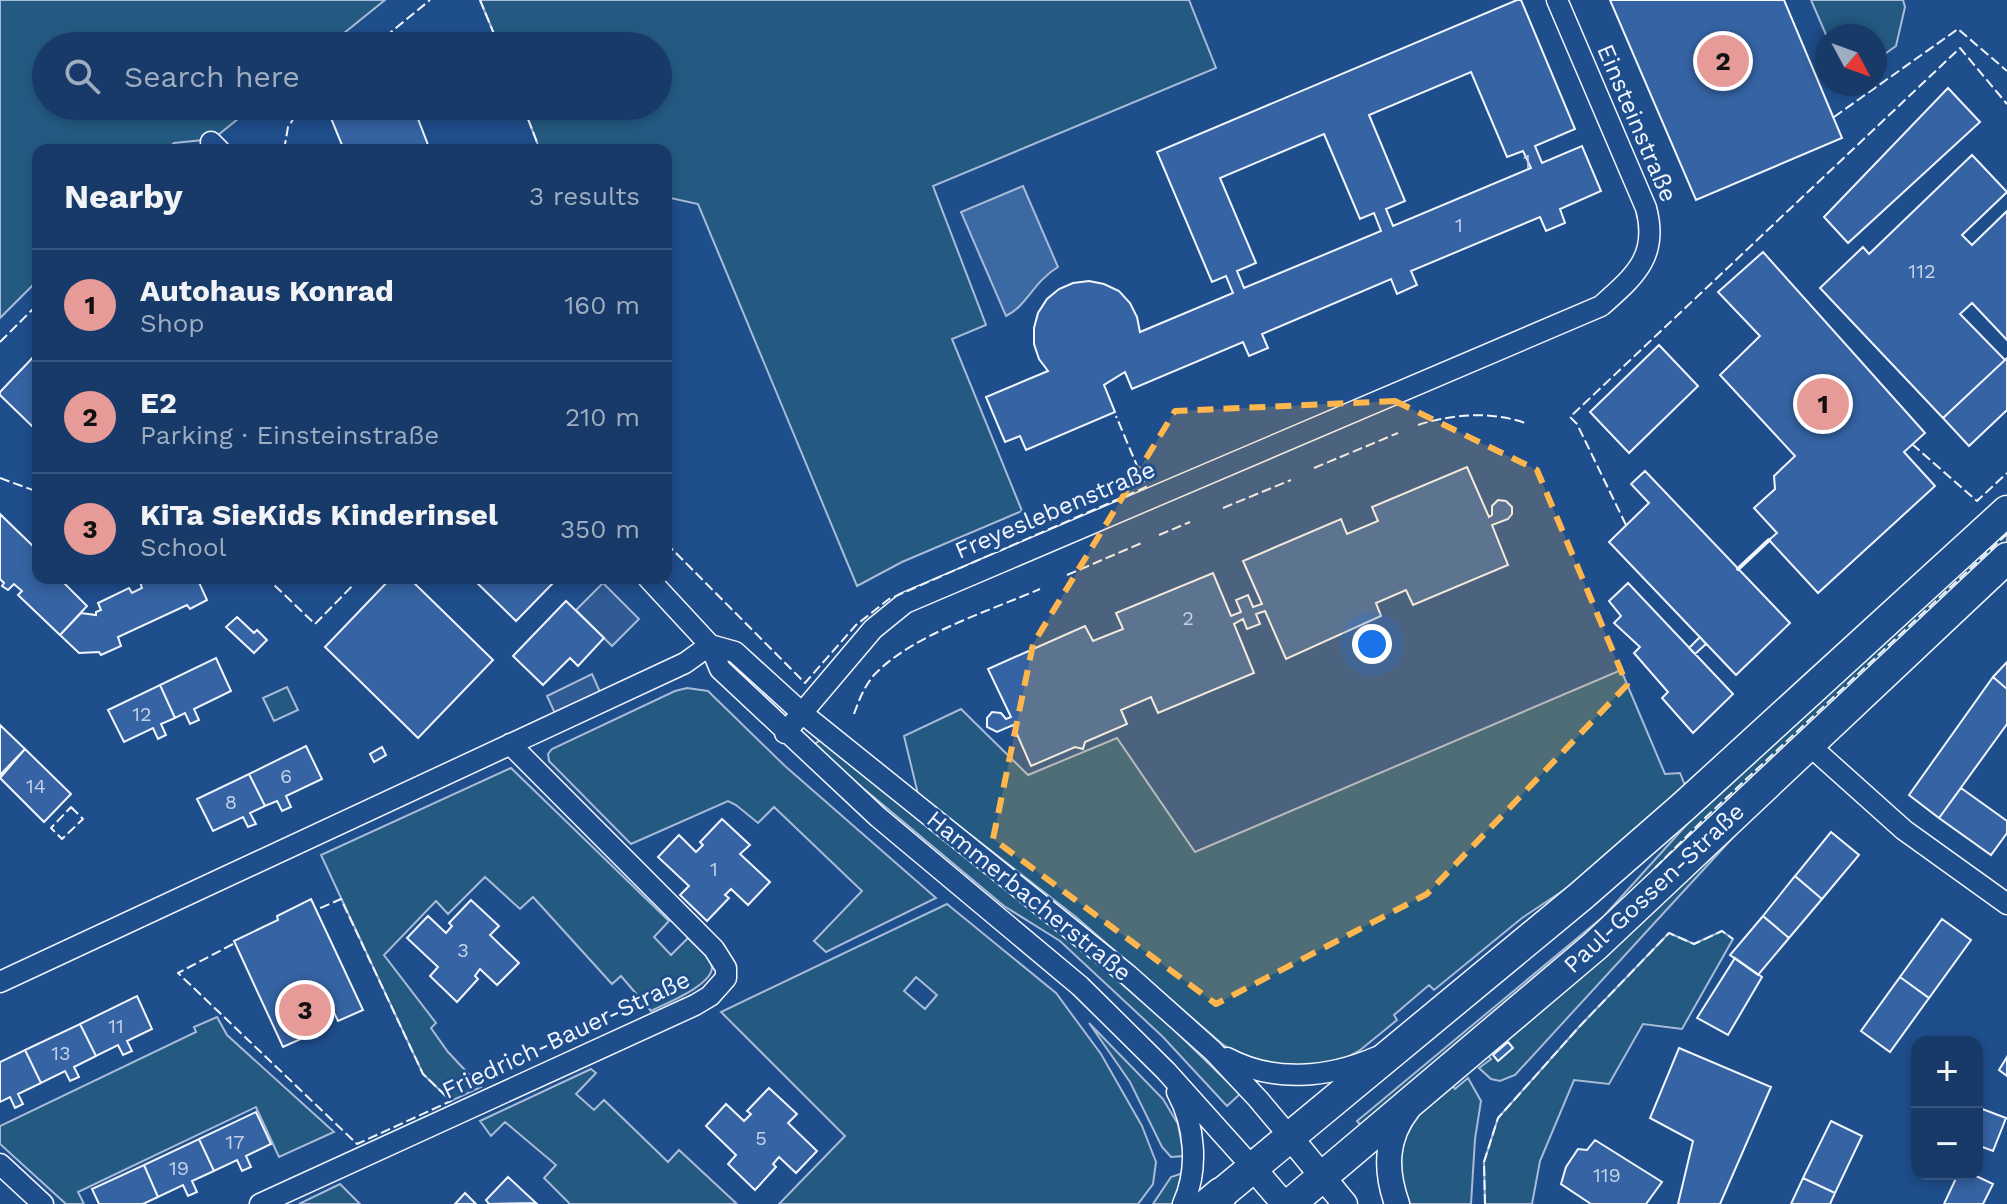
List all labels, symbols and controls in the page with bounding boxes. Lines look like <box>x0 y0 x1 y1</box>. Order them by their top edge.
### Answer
north arrow <box>1815 24 1887 96</box>
pin: 2 <box>1697 31 1749 91</box>
search box <box>32 32 672 120</box>
street label: Einsteinstraße <box>1591 40 1683 206</box>
icon: search <box>60 54 104 98</box>
text: Search here <box>124 59 300 94</box>
house number: 1 <box>1523 149 1531 173</box>
text: Nearby <box>64 176 183 216</box>
text: 3 results <box>529 181 640 211</box>
house number: 1 <box>1455 213 1463 237</box>
house number: 112 <box>1908 259 1936 283</box>
text: Autohaus Konrad <box>140 273 394 308</box>
text: 1 <box>84 290 96 320</box>
text: 160 m <box>564 290 640 320</box>
text: Shop <box>140 308 205 338</box>
pin: 1 <box>1797 374 1849 434</box>
text: E2 <box>140 385 177 420</box>
text: 2 <box>82 402 98 432</box>
text: 210 m <box>565 402 640 432</box>
text: Parking · Einsteinstraße <box>140 420 439 450</box>
street label: Freyeslebenstraße <box>951 455 1159 565</box>
text: KiTa SieKids Kinderinsel <box>140 497 498 532</box>
text: 3 <box>82 514 98 544</box>
text: 350 m <box>560 514 640 544</box>
text: School <box>140 532 226 562</box>
house number: 2 <box>1182 606 1194 630</box>
your location <box>1352 624 1392 664</box>
house number: 12 <box>132 702 152 726</box>
house number: 6 <box>280 764 292 788</box>
house number: 14 <box>26 774 46 798</box>
house number: 8 <box>225 790 237 814</box>
street label: Paul-Gossen-Straße <box>1558 797 1750 979</box>
street label: Hammerbacherstraße <box>921 805 1137 987</box>
house number: 1 <box>710 857 718 881</box>
house number: 3 <box>457 938 469 962</box>
street label: Friedrich-Bauer-Straße <box>438 965 694 1105</box>
pin: 3 <box>279 980 331 1040</box>
house number: 11 <box>108 1014 124 1038</box>
map controls <box>1911 1036 1983 1180</box>
button: + <box>1911 1036 1983 1108</box>
house number: 13 <box>51 1041 71 1065</box>
button: − <box>1911 1108 1983 1180</box>
house number: 5 <box>755 1126 767 1150</box>
house number: 17 <box>225 1130 245 1154</box>
house number: 19 <box>169 1156 189 1180</box>
house number: 119 <box>1593 1163 1621 1187</box>

